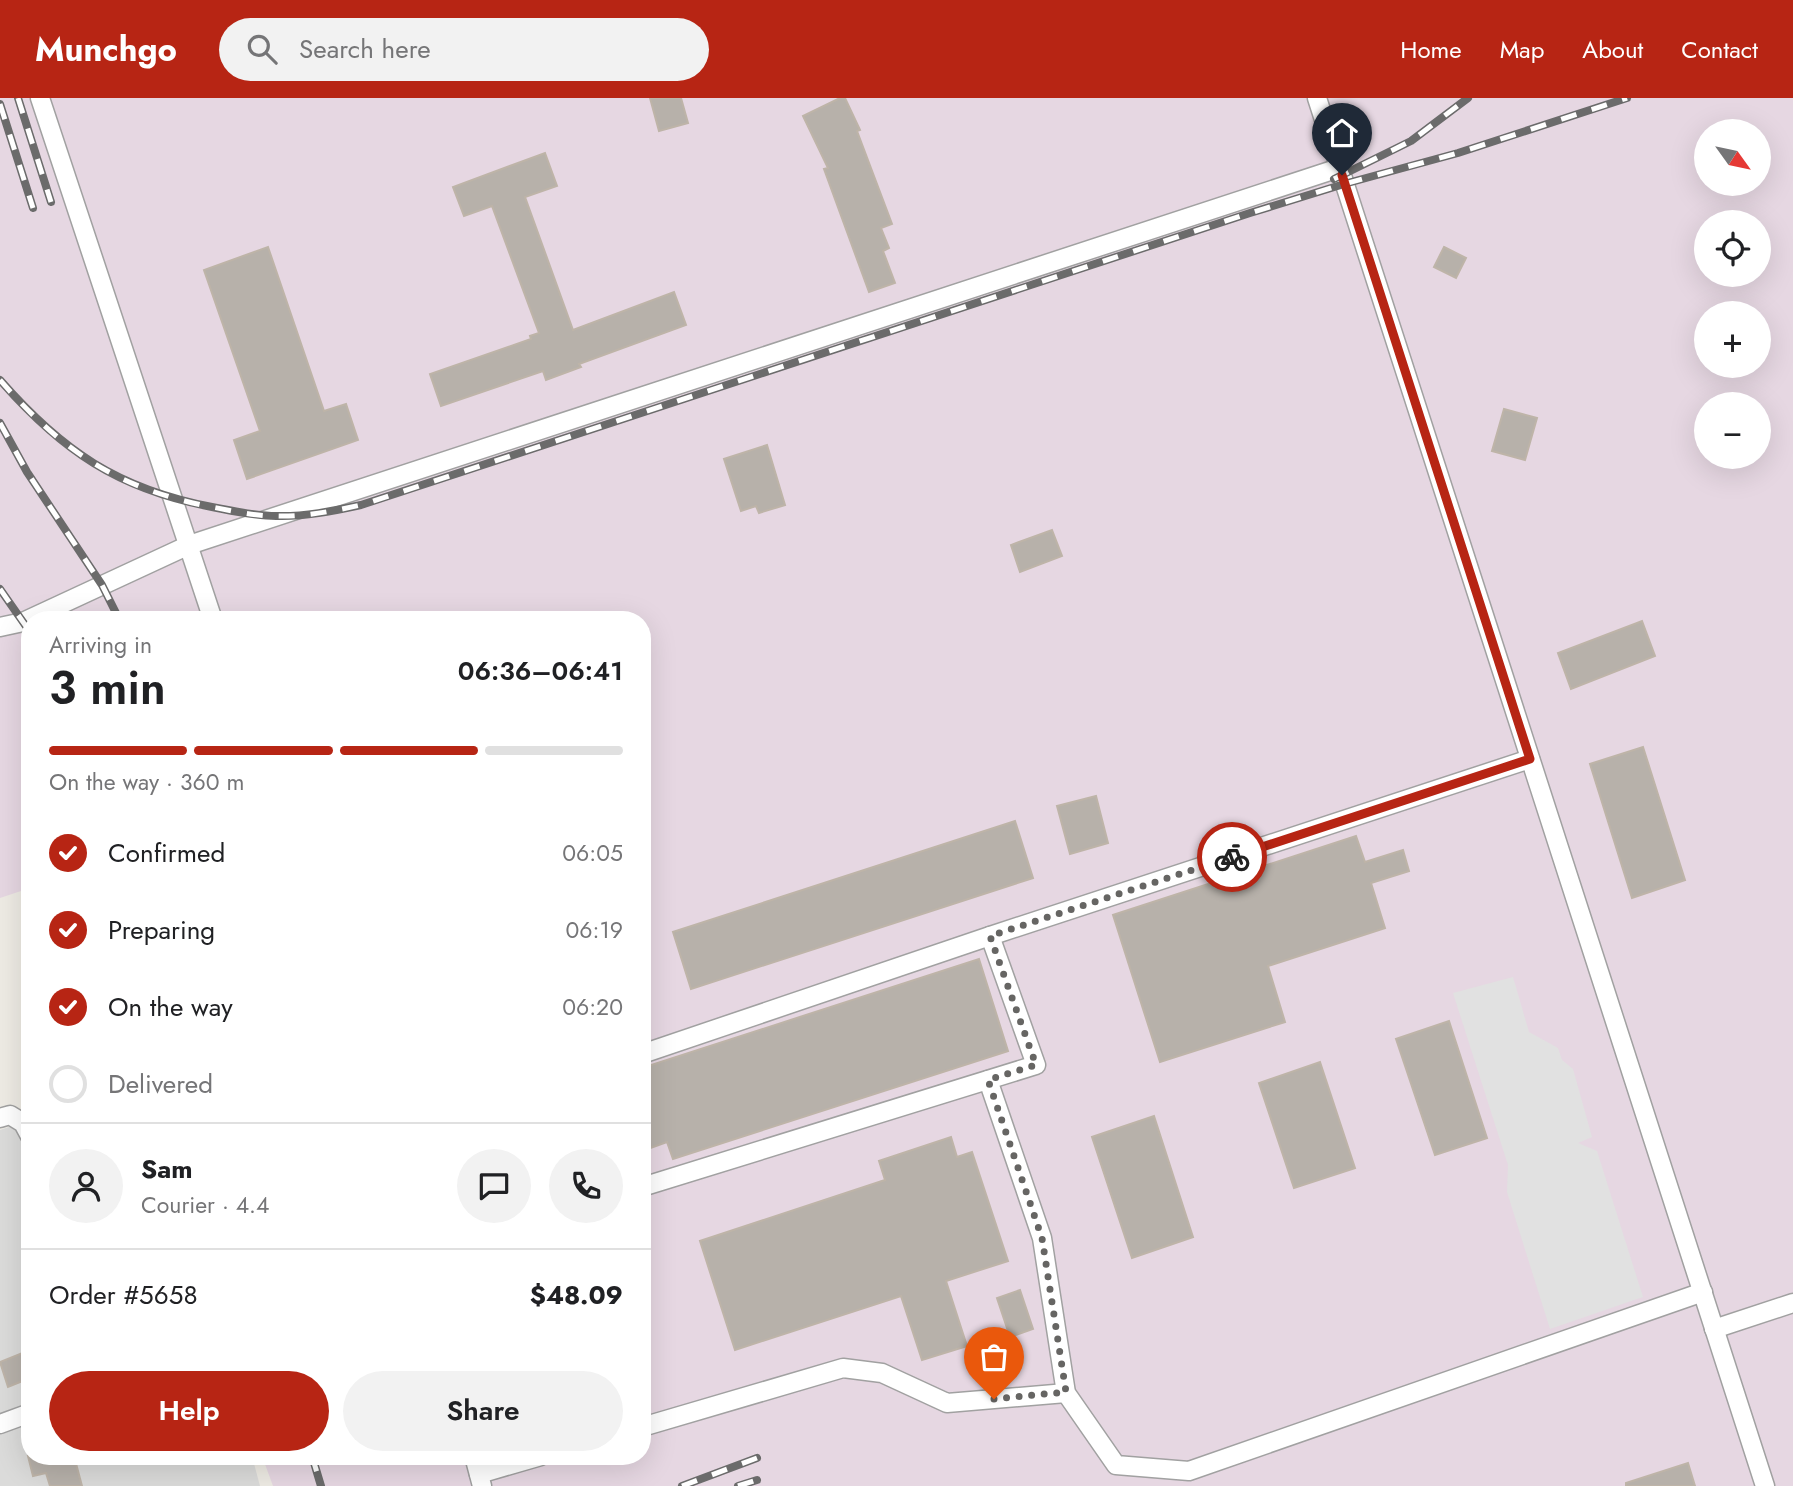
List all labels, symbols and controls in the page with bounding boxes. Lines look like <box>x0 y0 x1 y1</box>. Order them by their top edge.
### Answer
search box <box>219 18 709 81</box>
text: Munchgo <box>35 26 177 73</box>
icon: search <box>243 30 281 68</box>
text: Search here <box>299 30 431 68</box>
text: Home <box>1400 32 1462 67</box>
text: Map <box>1500 32 1544 67</box>
text: About <box>1582 32 1643 67</box>
text: Contact <box>1681 32 1758 67</box>
pin <box>1312 103 1372 175</box>
icon: home <box>1323 114 1361 152</box>
north arrow <box>1694 119 1771 196</box>
map controls <box>1694 119 1771 469</box>
button: locate <box>1694 210 1771 287</box>
button: + <box>1694 301 1771 378</box>
button: − <box>1694 392 1771 469</box>
text: Arriving in <box>49 628 152 662</box>
text: 06:36–06:41 <box>458 652 623 690</box>
text: 3 min <box>49 655 166 721</box>
text: On the way · 360 m <box>49 765 244 799</box>
courier <box>1197 822 1267 892</box>
icon: check <box>49 834 87 872</box>
text: Confirmed <box>108 834 225 872</box>
text: 06:05 <box>562 836 623 870</box>
icon: bike <box>1213 838 1251 876</box>
icon: check <box>49 911 87 949</box>
text: Preparing <box>108 911 215 949</box>
text: 06:19 <box>565 913 623 947</box>
icon: check <box>49 988 87 1026</box>
text: On the way <box>108 988 233 1026</box>
text: 06:20 <box>562 990 623 1024</box>
text: Delivered <box>108 1065 213 1103</box>
button: person <box>49 1149 123 1223</box>
button: chat <box>457 1149 531 1223</box>
button: phone <box>549 1149 623 1223</box>
text: Sam <box>141 1150 193 1188</box>
text: Courier · 4.4 <box>141 1188 269 1222</box>
text: Order #5658 <box>49 1276 198 1314</box>
text: $48.09 <box>530 1276 623 1314</box>
pin <box>964 1327 1024 1399</box>
icon: bag <box>975 1338 1013 1376</box>
button: Help <box>49 1371 329 1451</box>
button: Share <box>343 1371 623 1451</box>

